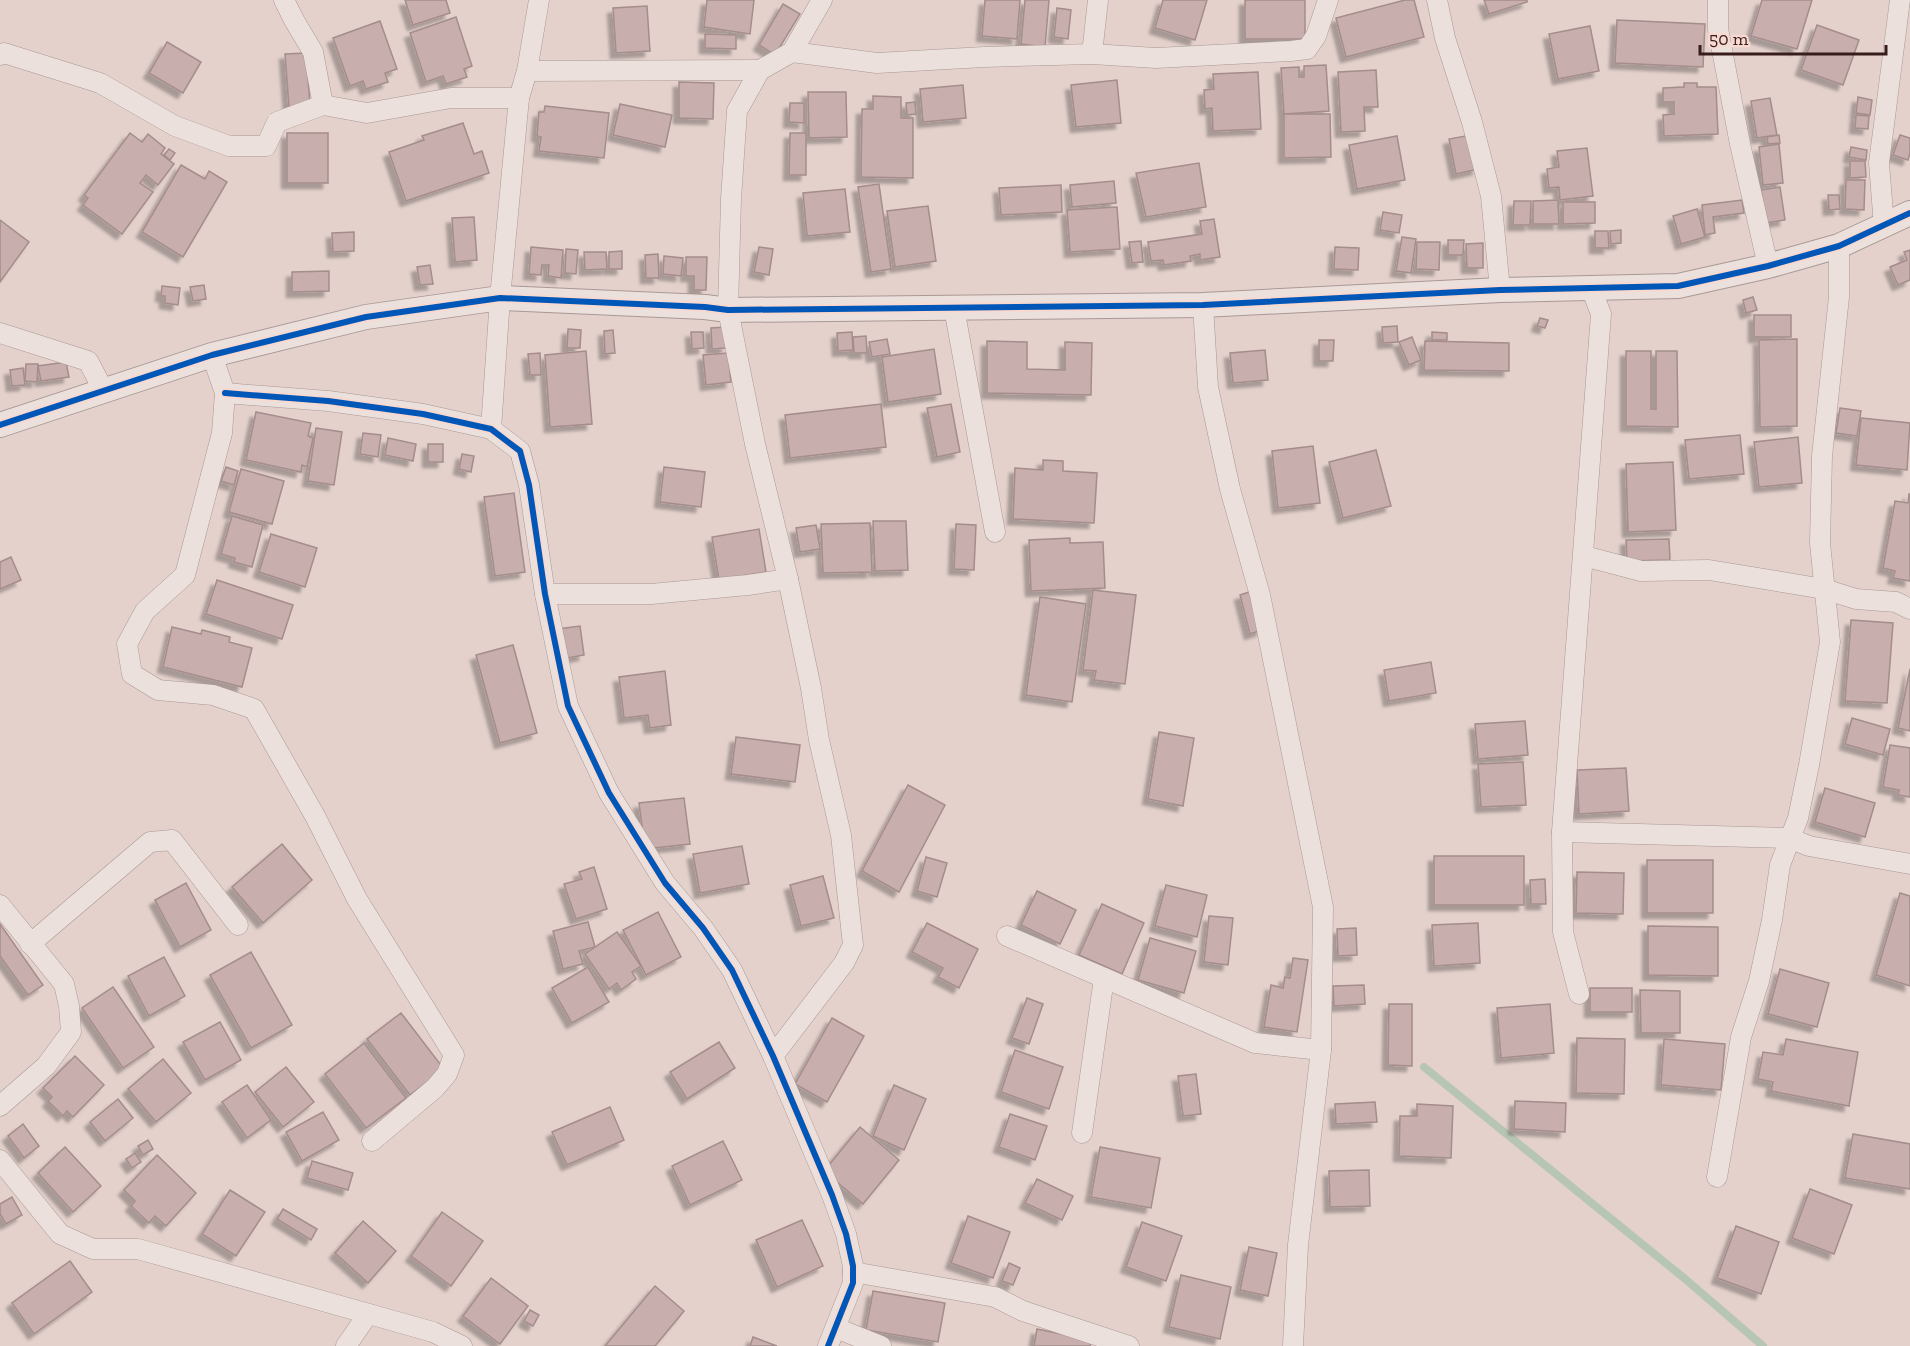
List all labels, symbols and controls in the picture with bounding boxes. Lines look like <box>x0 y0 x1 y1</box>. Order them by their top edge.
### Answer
scale bar <box>1700 18 1886 56</box>
text: 50 m <box>1709 28 1749 50</box>

